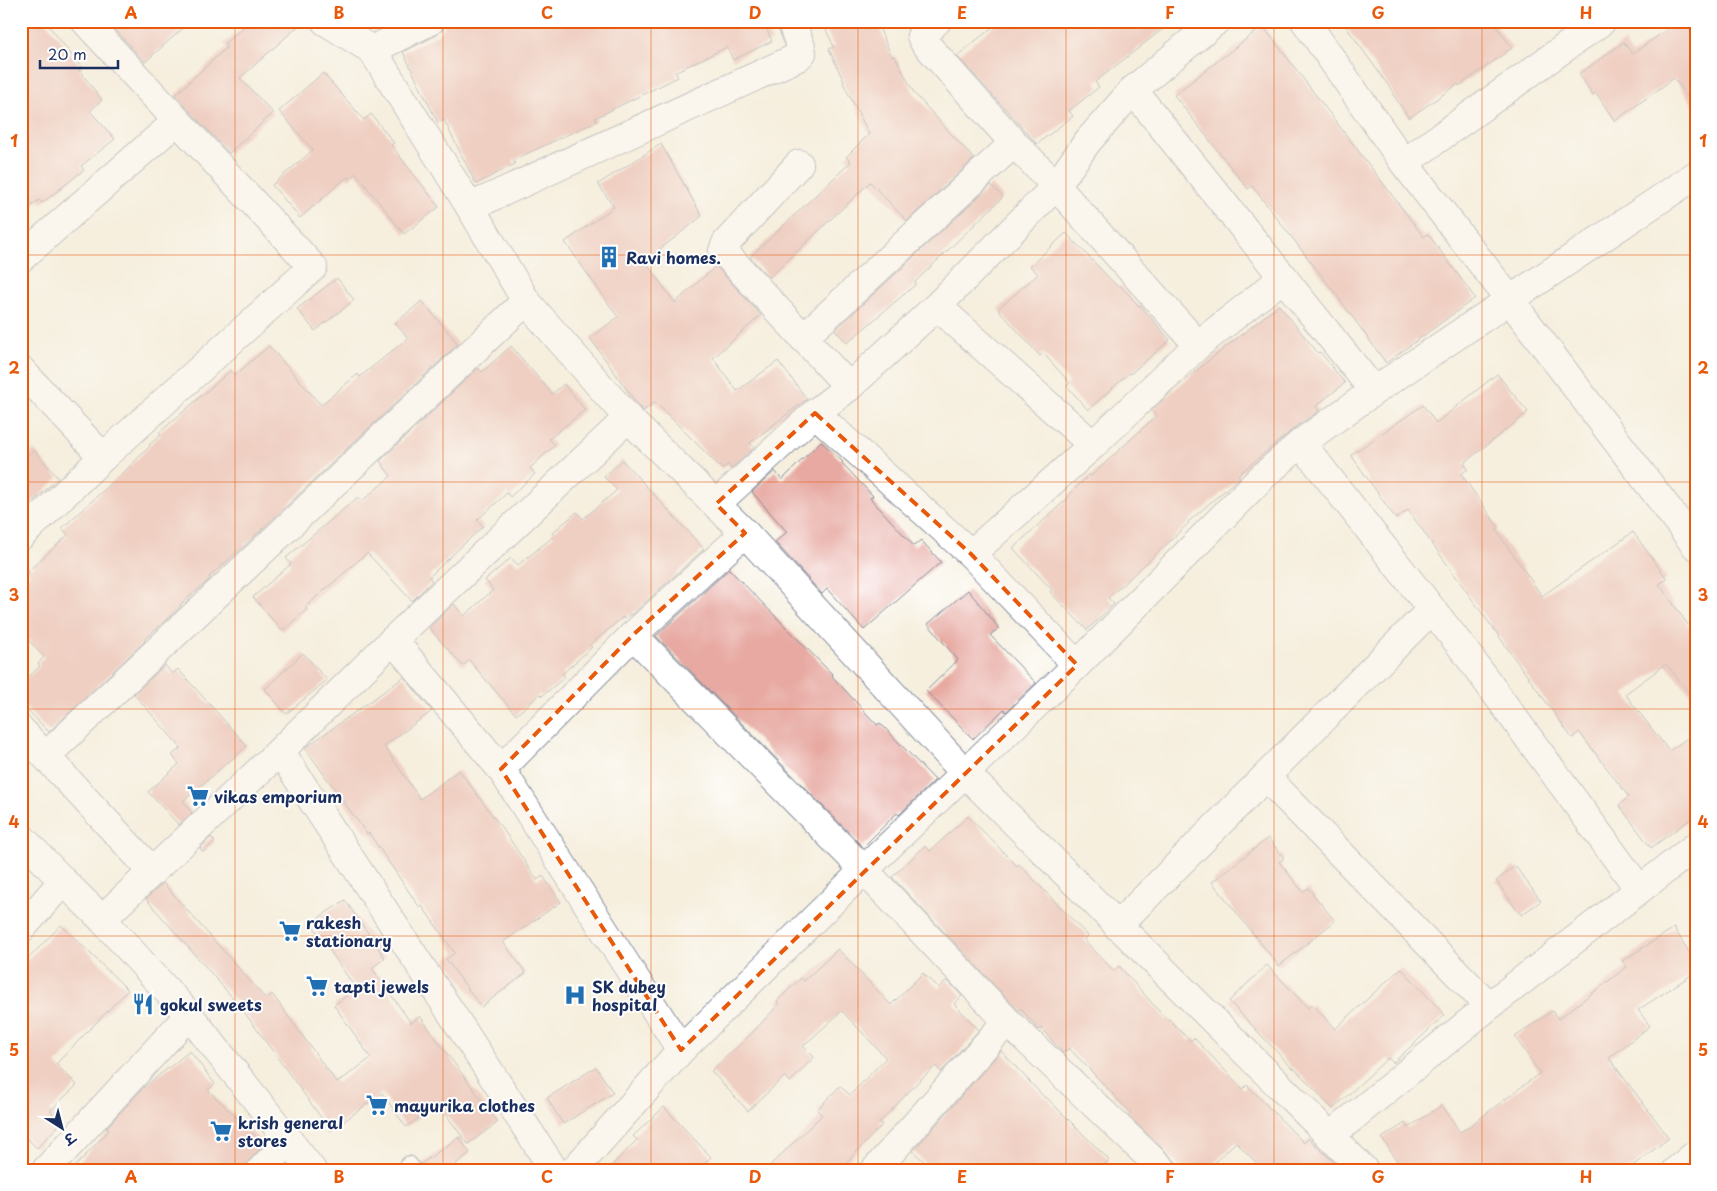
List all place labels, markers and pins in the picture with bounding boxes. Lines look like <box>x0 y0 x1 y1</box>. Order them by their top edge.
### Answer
building icon: Ravi homes. <box>596 244 622 270</box>
place label: Ravi homes. <box>626 245 721 269</box>
supermarket icon: vikas emporium <box>185 783 211 809</box>
place label: vikas emporium <box>214 784 342 808</box>
place label: rakesh stationary <box>306 910 392 952</box>
supermarket icon: rakesh stationary <box>277 918 303 944</box>
supermarket icon: tapti jewels <box>304 973 330 999</box>
place label: tapti jewels <box>334 974 429 998</box>
place label: SK dubey hospital <box>592 974 666 1016</box>
hospital icon: SK dubey hospital <box>562 982 588 1008</box>
restaurant icon: gokul sweets <box>130 991 156 1017</box>
place label: gokul sweets <box>160 992 262 1016</box>
supermarket icon: mayurika clothes <box>364 1092 390 1118</box>
place label: mayurika clothes <box>394 1093 535 1117</box>
place label: krish general stores <box>238 1110 343 1152</box>
supermarket icon: krish general stores <box>208 1118 234 1144</box>

